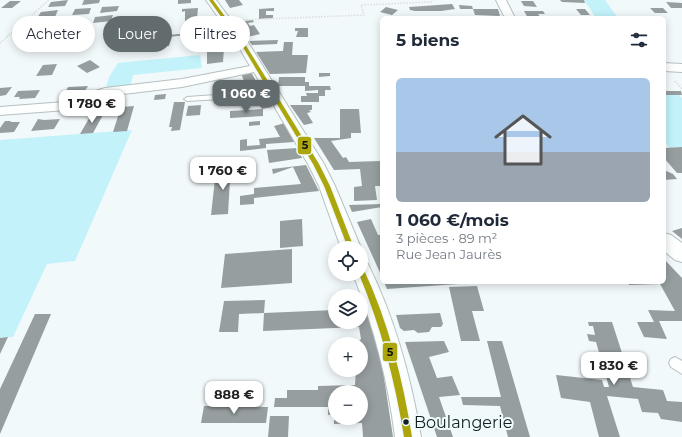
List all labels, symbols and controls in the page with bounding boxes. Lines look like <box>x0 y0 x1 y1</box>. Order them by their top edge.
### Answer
chip: Acheter <box>12 16 95 52</box>
chip: Louer <box>103 16 172 52</box>
chip: Filtres <box>180 16 250 52</box>
icon: filters <box>628 29 650 51</box>
text: 5 biens <box>396 30 459 50</box>
pin: 1 060 € <box>209 80 283 114</box>
text: 1 060 € <box>222 85 270 101</box>
pin: 1 780 € <box>55 90 129 124</box>
text: 1 780 € <box>68 95 116 111</box>
icon: home <box>487 104 559 176</box>
line badge: 5 <box>297 136 312 155</box>
text: 5 <box>302 138 309 152</box>
pin: 1 760 € <box>186 157 260 191</box>
text: 1 760 € <box>199 162 247 178</box>
text: 1 060 €/mois <box>396 210 509 230</box>
text: 3 pièces · 89 m² <box>396 230 497 246</box>
map controls <box>328 241 368 425</box>
button: locate <box>328 241 368 281</box>
text: Rue Jean Jaurès <box>396 246 502 262</box>
button: layers <box>328 289 368 329</box>
button: + <box>328 337 368 377</box>
line badge: 5 <box>382 342 398 362</box>
text: 5 <box>387 345 394 359</box>
pin: 1 830 € <box>577 352 651 386</box>
text: 1 830 € <box>590 357 638 373</box>
pin: 888 € <box>206 381 262 415</box>
button: − <box>328 385 368 425</box>
text: 888 € <box>214 386 254 402</box>
place label: Boulangerie <box>414 413 512 432</box>
marker: Boulangerie <box>401 417 411 427</box>

